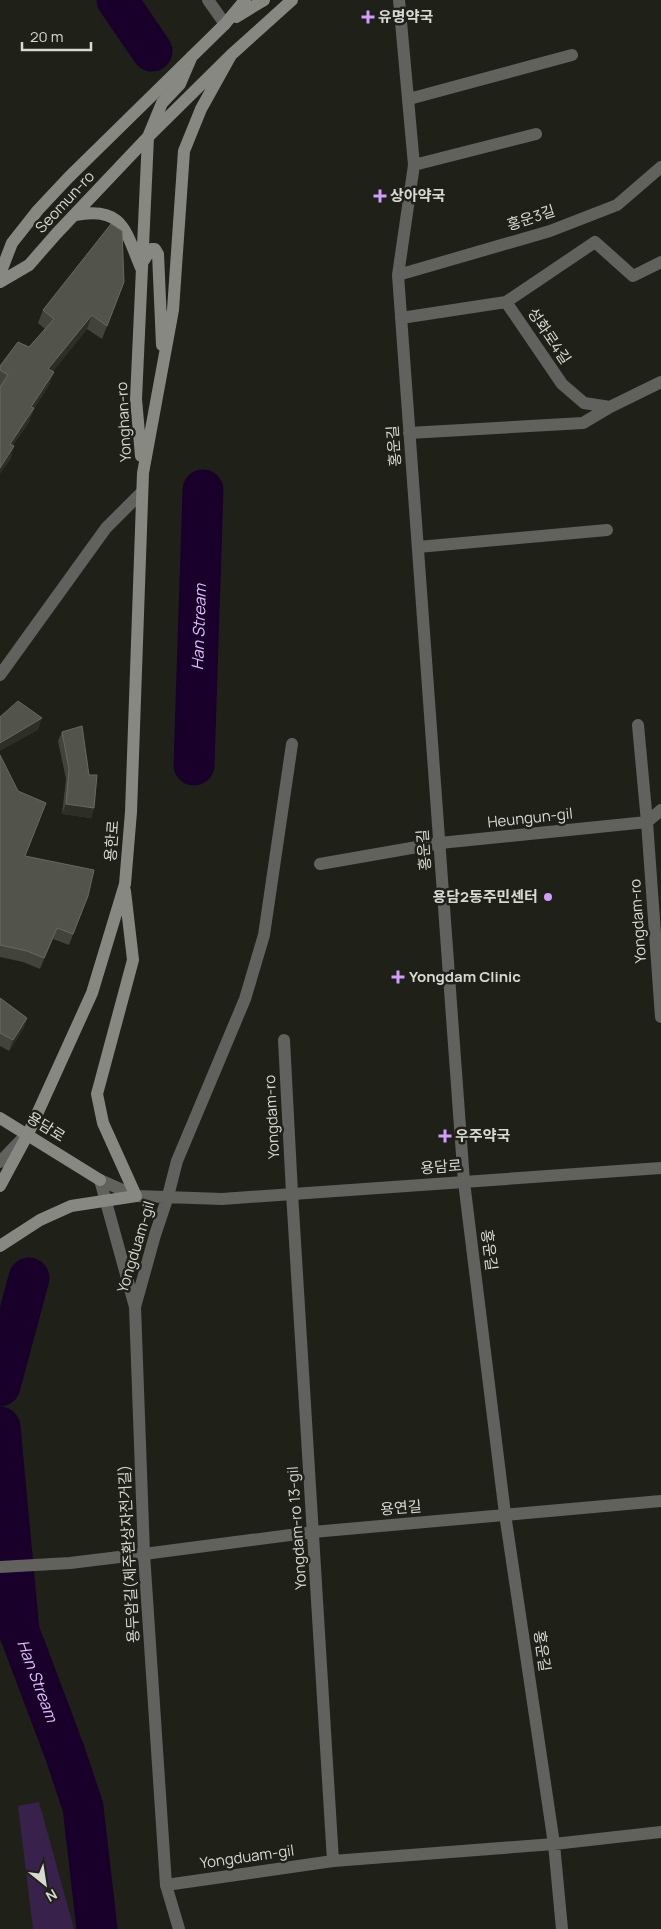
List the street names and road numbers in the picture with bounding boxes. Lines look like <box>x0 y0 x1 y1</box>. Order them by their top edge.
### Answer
street label: Seomun-ro <box>30 166 99 237</box>
street label: 홍운3길 <box>504 200 558 235</box>
street label: 성화로4길 <box>523 303 576 368</box>
street label: Yonghan-ro <box>111 381 136 463</box>
street label: 홍운길 <box>382 425 405 467</box>
street label: Heungun-gil <box>486 803 574 832</box>
street label: 용한로 <box>100 820 123 862</box>
street label: 홍운길 <box>412 829 435 871</box>
street label: Yongdam-ro <box>624 878 651 964</box>
street label: Yongdam-ro <box>259 1074 284 1160</box>
street label: 용담로 <box>23 1107 69 1146</box>
street label: 용담로 <box>420 1155 462 1178</box>
street label: Yongduam-gil <box>112 1198 159 1295</box>
street label: 홍운길 <box>477 1228 502 1272</box>
street label: 용두암길(제주환상자전거길) <box>113 1464 144 1644</box>
street label: Yongdam-ro 13-gil <box>282 1466 311 1590</box>
street label: 용연길 <box>379 1495 422 1520</box>
street label: 홍운길 <box>529 1629 556 1673</box>
street label: Yongduam-gil <box>199 1840 295 1874</box>

